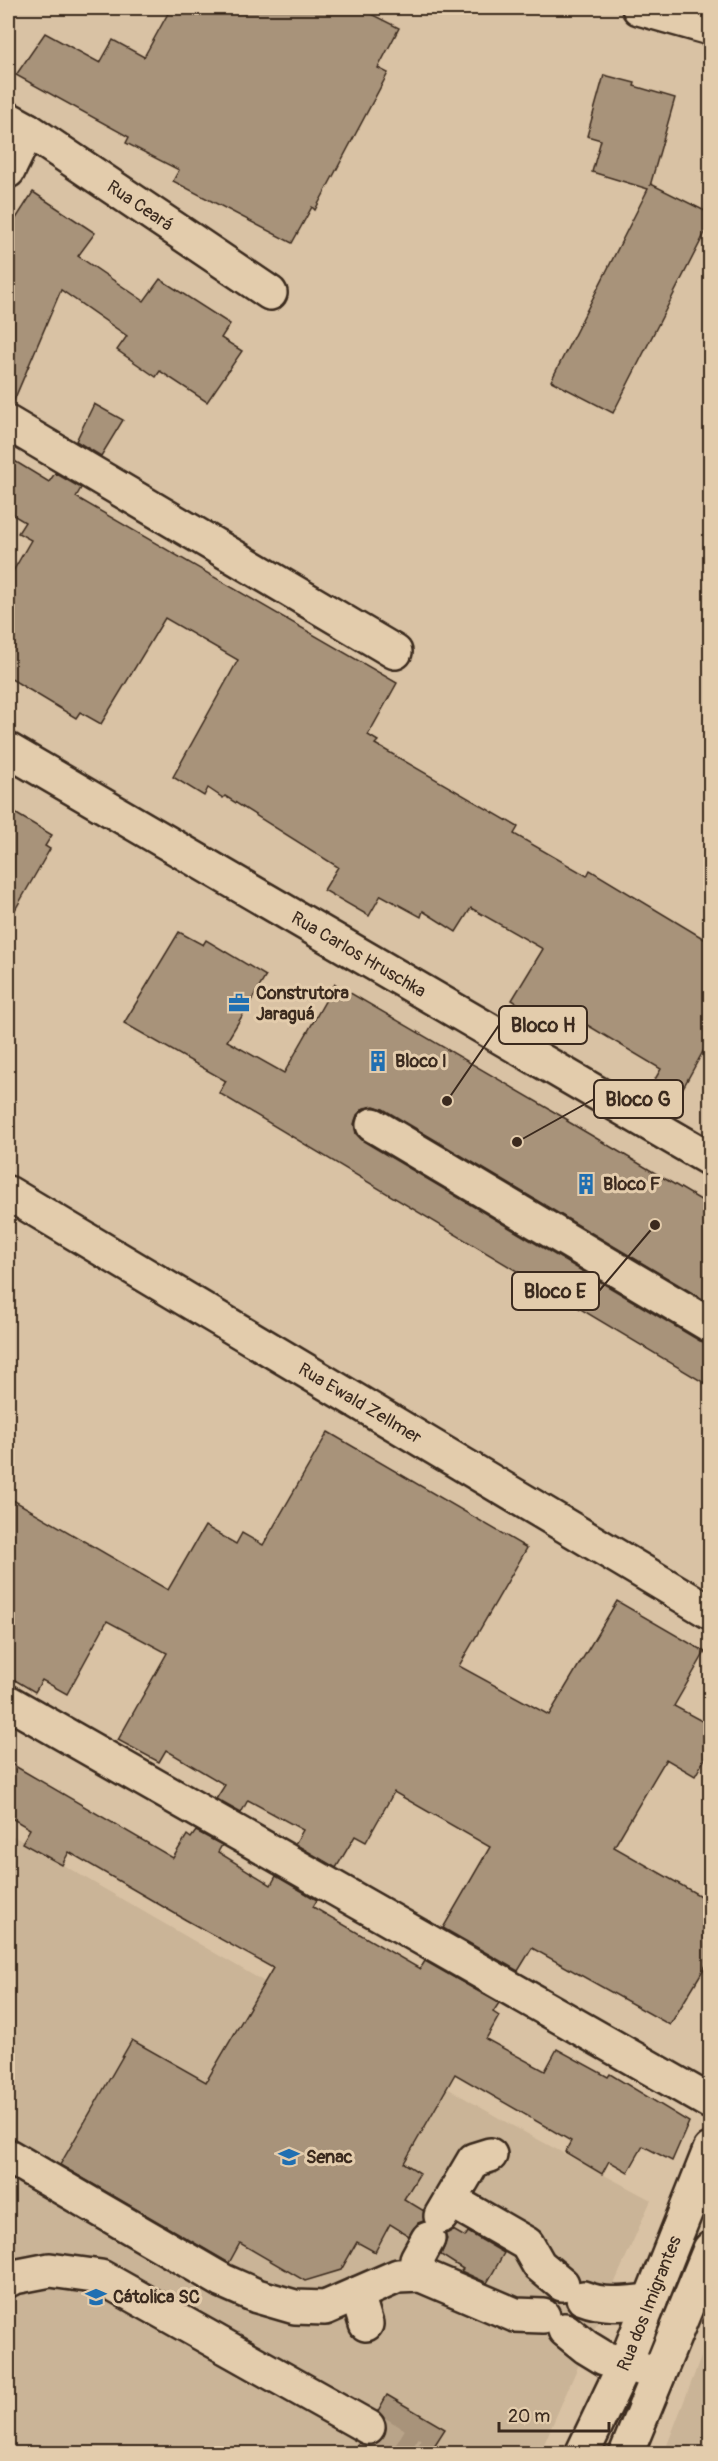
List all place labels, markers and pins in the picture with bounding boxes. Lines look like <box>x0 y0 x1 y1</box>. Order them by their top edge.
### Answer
place label: Construtora Jaraguá <box>256 982 350 1026</box>
office icon: Construtora Jaraguá <box>227 991 251 1015</box>
callout: Bloco H <box>499 1006 587 1044</box>
building icon: Bloco I <box>366 1049 390 1073</box>
place label: Bloco I <box>395 1050 447 1073</box>
callout: Bloco G <box>594 1080 683 1118</box>
building icon: Bloco F <box>574 1172 598 1196</box>
place label: Bloco F <box>603 1173 661 1196</box>
callout: Bloco E <box>512 1272 599 1310</box>
school or university icon: Senac <box>277 2145 301 2169</box>
place label: Senac <box>306 2146 353 2169</box>
school or university icon: Cátolica SC <box>84 2285 108 2309</box>
place label: Cátolica SC <box>113 2286 200 2309</box>

